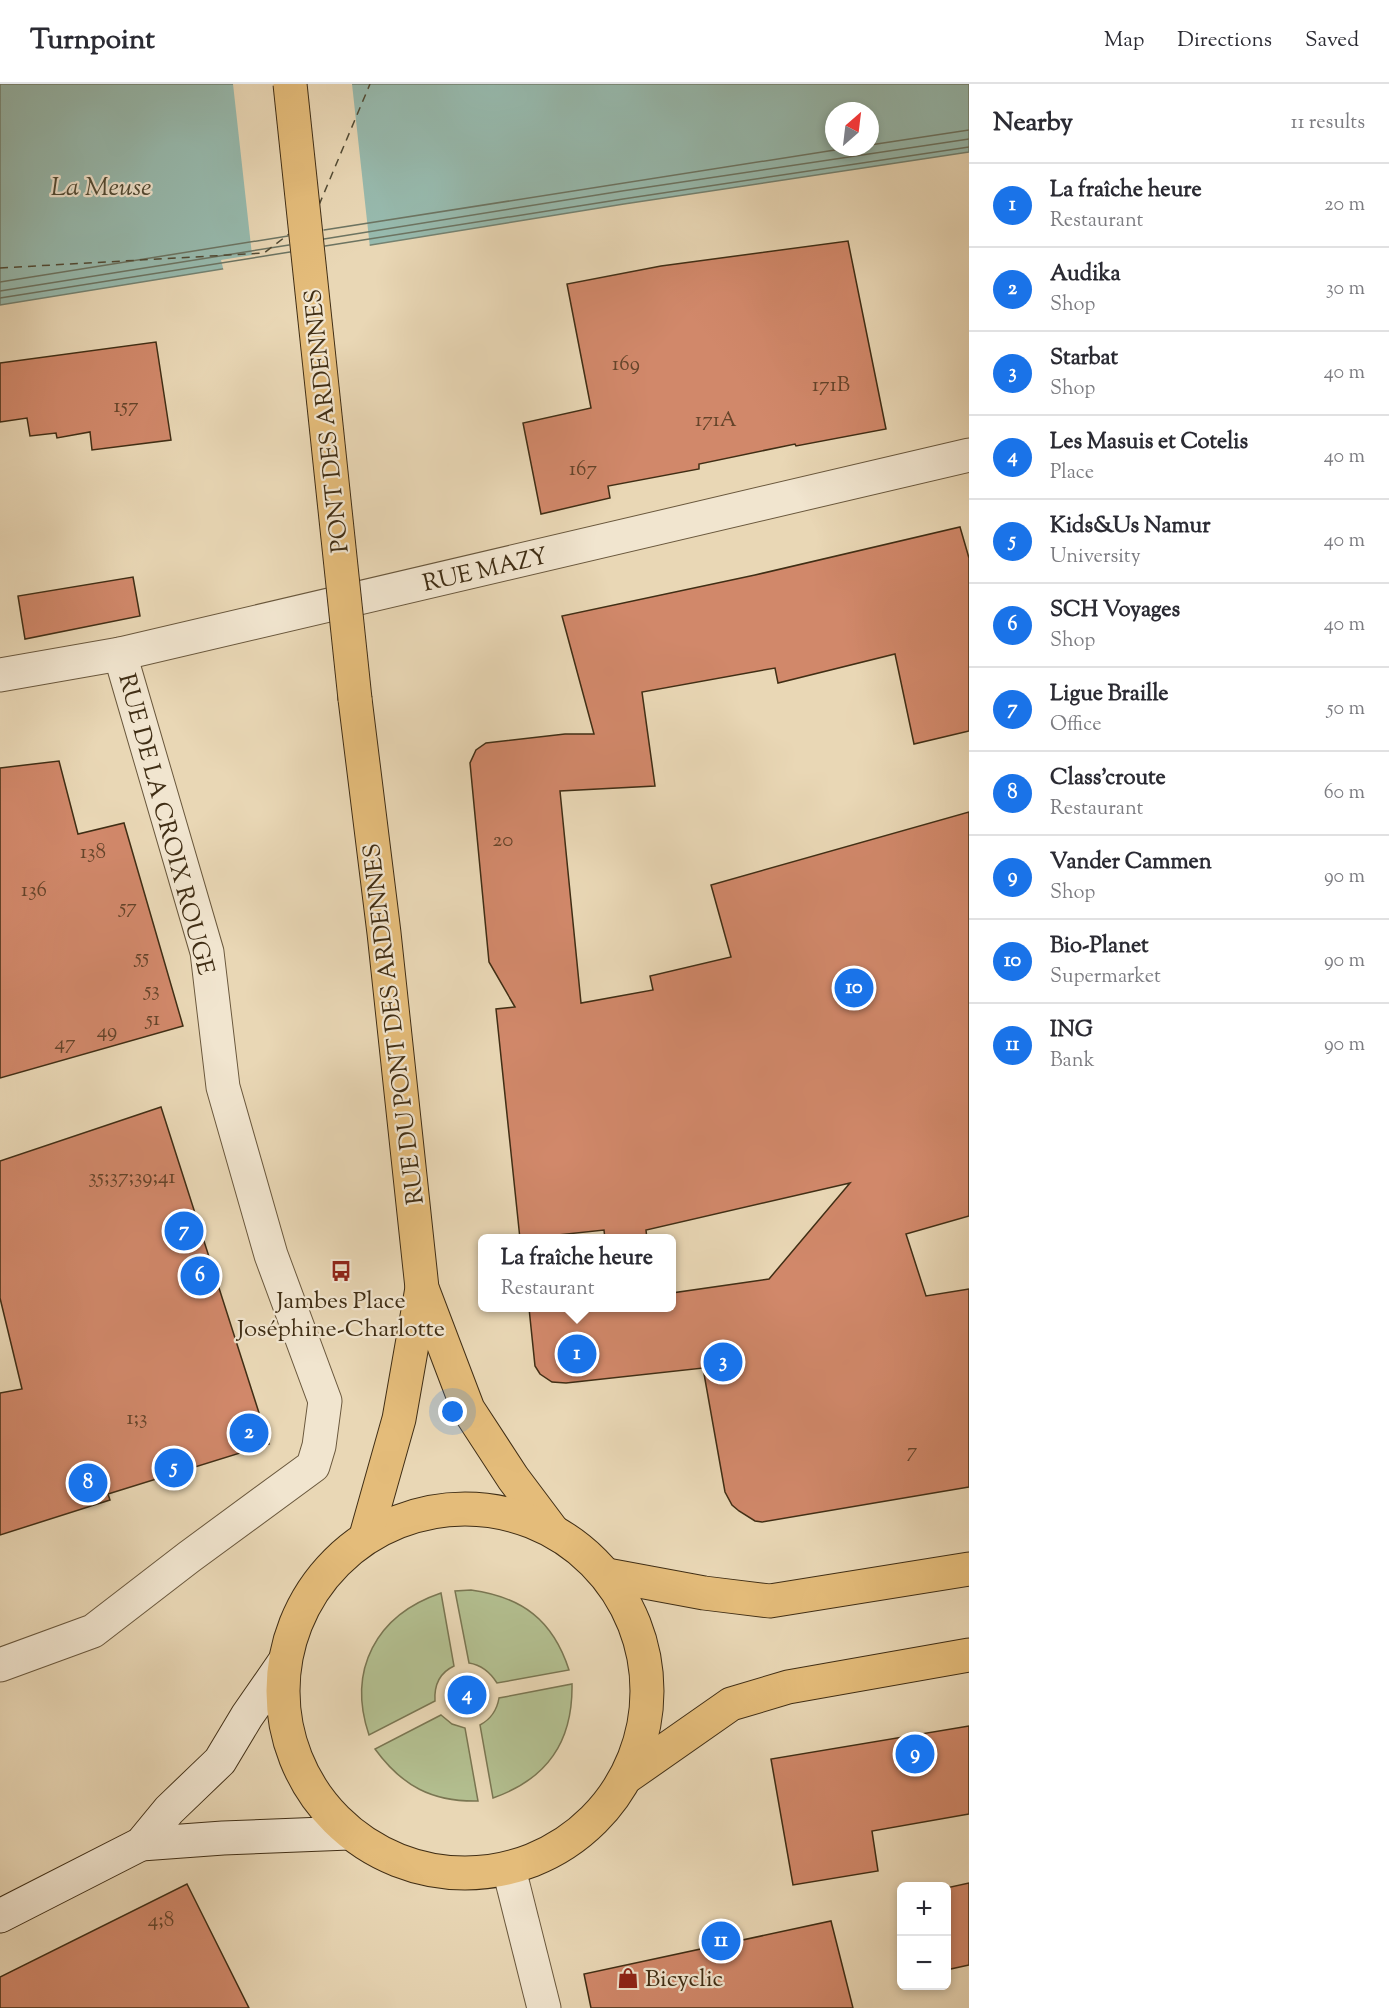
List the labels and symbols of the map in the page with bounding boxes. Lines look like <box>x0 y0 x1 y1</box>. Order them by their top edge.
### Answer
north arrow <box>825 102 879 156</box>
water label: La Meuse <box>51 170 151 207</box>
street label: PONT DES ARDENNES <box>297 287 359 554</box>
house number: 169 <box>612 350 640 380</box>
house number: 171B <box>812 371 850 401</box>
house number: 157 <box>114 392 139 422</box>
house number: 171A <box>695 406 737 436</box>
house number: 167 <box>569 455 598 485</box>
street label: RUE MAZY <box>420 540 551 602</box>
street label: RUE DE LA CROIX ROUGE <box>108 670 222 979</box>
house number: 20 <box>493 826 513 856</box>
house number: 138 <box>80 838 106 868</box>
street label: RUE DU PONT DES ARDENNES <box>356 841 434 1206</box>
house number: 136 <box>21 876 47 906</box>
house number: 57 <box>118 893 137 923</box>
house number: 55 <box>134 943 149 973</box>
pin: 10 <box>834 966 874 1010</box>
house number: 53 <box>143 976 160 1006</box>
house number: 51 <box>145 1005 160 1035</box>
house number: 49 <box>97 1017 117 1047</box>
house number: 47 <box>54 1029 76 1059</box>
house number: 35;37;39;41 <box>88 1163 176 1193</box>
pin: 7 <box>164 1208 204 1254</box>
pin: 6 <box>180 1254 220 1298</box>
bus stop icon: Jambes Place Joséphine-Charlotte <box>329 1259 353 1283</box>
place label: Jambes Place Joséphine-Charlotte <box>235 1285 445 1347</box>
pin: 1 <box>558 1332 596 1376</box>
pin: 3 <box>704 1340 742 1384</box>
your location <box>438 1397 467 1426</box>
house number: 1;3 <box>126 1404 148 1434</box>
pin: 2 <box>230 1410 268 1456</box>
house number: 7 <box>907 1437 918 1467</box>
pin: 5 <box>154 1446 194 1490</box>
pin: 8 <box>68 1460 107 1506</box>
pin: 4 <box>448 1672 486 1718</box>
pin: 9 <box>896 1732 934 1776</box>
house number: 4;8 <box>148 1906 174 1936</box>
pin: 11 <box>702 1918 740 1964</box>
place label: Bicyclic <box>645 1963 724 1997</box>
shop icon: Bicyclic <box>616 1966 640 1990</box>

